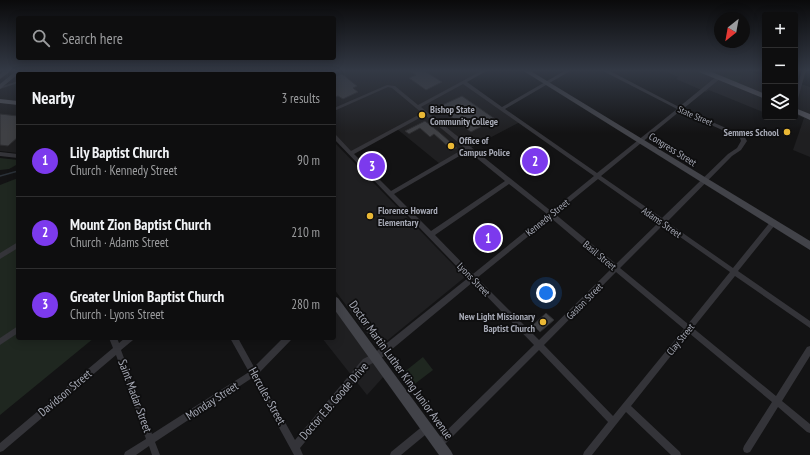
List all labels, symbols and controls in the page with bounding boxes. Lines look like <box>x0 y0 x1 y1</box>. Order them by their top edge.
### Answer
north arrow <box>714 12 750 48</box>
map controls <box>762 12 798 120</box>
button: + <box>762 12 798 48</box>
search box <box>16 16 336 60</box>
icon: search <box>30 27 52 49</box>
text: Search here <box>62 29 123 48</box>
button: − <box>762 48 798 84</box>
button: layers <box>762 84 798 120</box>
text: Nearby <box>32 87 75 109</box>
text: 3 results <box>281 90 320 107</box>
place label: Bishop State Community College <box>430 103 498 128</box>
street label: State Street <box>676 103 715 128</box>
marker: Bishop State Community College <box>417 110 427 120</box>
place label: Semmes School <box>724 126 780 139</box>
marker: Semmes School <box>782 127 792 137</box>
street label: Congress Street <box>646 130 699 169</box>
place label: Office of Campus Police <box>459 134 510 159</box>
marker: Office of Campus Police <box>446 141 456 151</box>
text: Lily Baptist Church <box>70 143 169 162</box>
pin: 2 <box>522 146 548 176</box>
pin: 3 <box>359 151 385 181</box>
text: 1 <box>42 152 48 169</box>
text: 90 m <box>297 152 320 169</box>
text: Church · Kennedy Street <box>70 162 177 179</box>
street label: Kennedy Street <box>523 196 572 239</box>
place label: Florence Howard Elementary <box>378 204 438 229</box>
street label: Adams Street <box>639 204 684 241</box>
marker: Florence Howard Elementary <box>365 211 375 221</box>
text: Mount Zion Baptist Church <box>70 215 211 234</box>
pin: 1 <box>475 223 501 253</box>
text: 2 <box>42 224 48 241</box>
text: 210 m <box>291 224 320 241</box>
text: Church · Adams Street <box>70 234 169 251</box>
street label: Basil Street <box>580 238 619 273</box>
street label: Lyons Street <box>454 260 493 299</box>
street label: Gaston Street <box>563 280 606 322</box>
your location <box>536 283 556 303</box>
text: Greater Union Baptist Church <box>70 287 224 306</box>
text: 3 <box>42 296 48 313</box>
text: 280 m <box>291 296 320 313</box>
street label: Doctor Martin Luther King Junior Avenue <box>346 297 457 442</box>
text: Church · Lyons Street <box>70 306 164 323</box>
place label: New Light Missionary Baptist Church <box>459 310 536 335</box>
marker: New Light Missionary Baptist Church <box>538 317 548 327</box>
street label: Clay Street <box>664 321 697 358</box>
street label: Saint Madar Street <box>115 357 156 435</box>
street label: Doctor E.B. Goode Drive <box>296 359 371 442</box>
street label: Hercules Street <box>246 364 290 428</box>
street label: Davidson Street <box>35 365 95 419</box>
street label: Monday Street <box>183 378 241 423</box>

